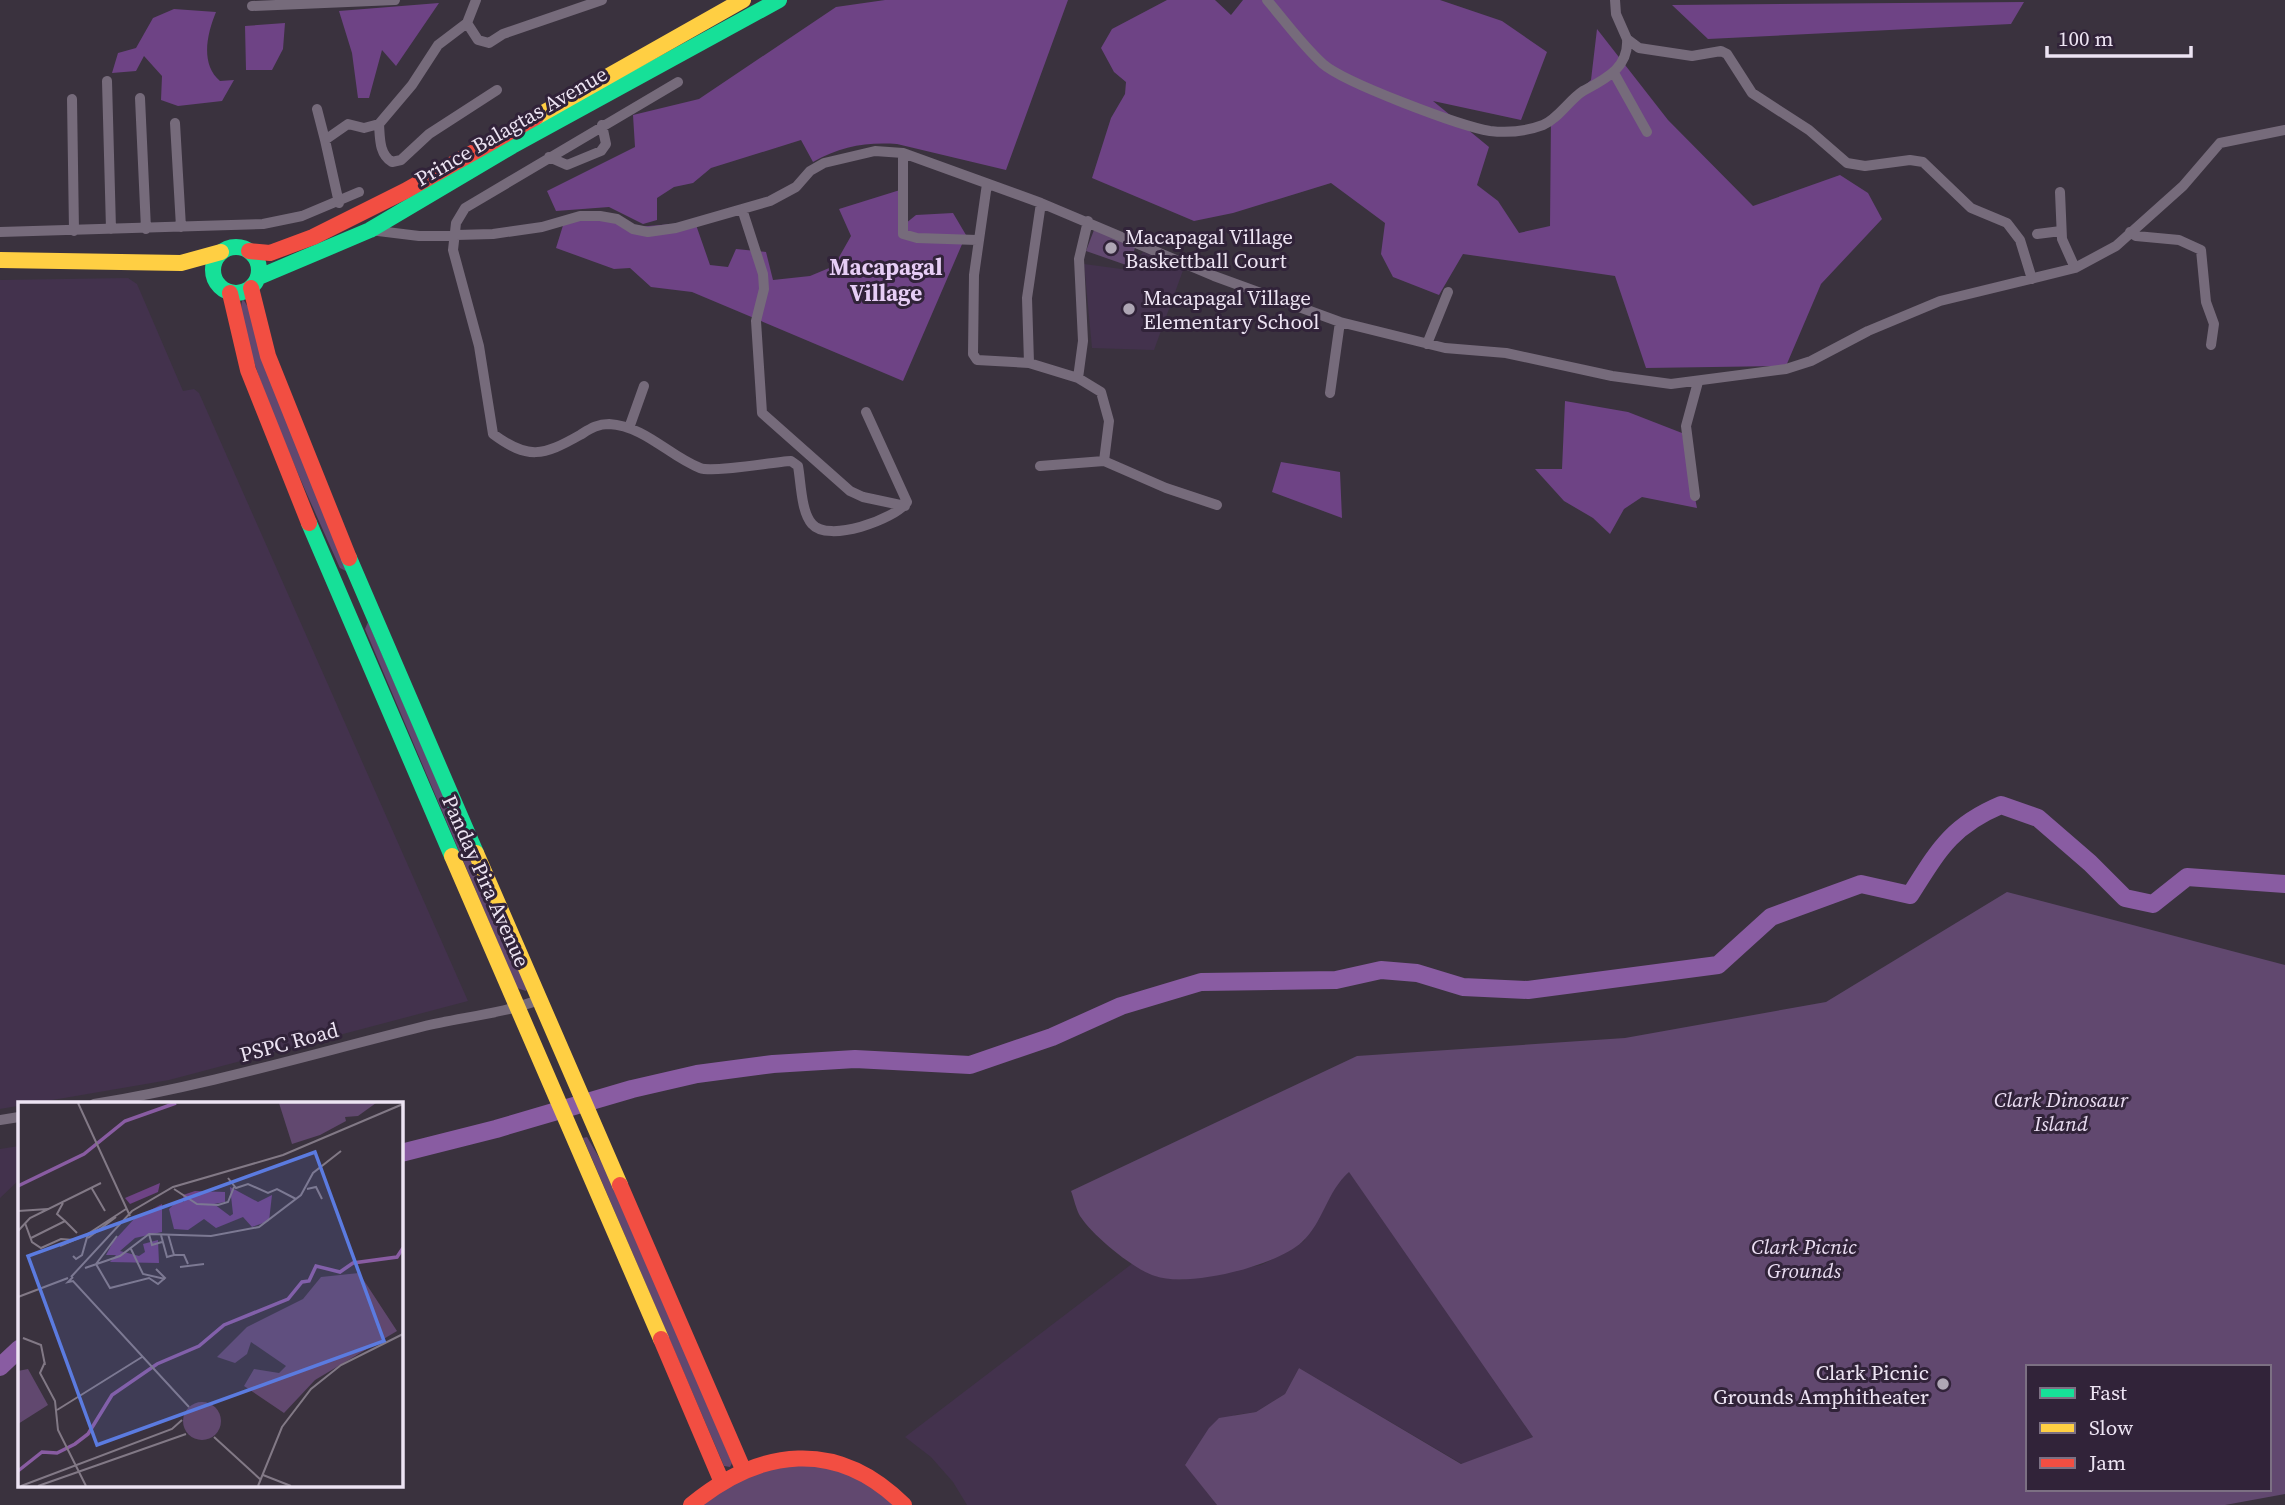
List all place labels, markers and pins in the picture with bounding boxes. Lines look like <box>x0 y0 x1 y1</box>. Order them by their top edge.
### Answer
place label: Macapagal Village Baskettball Court <box>1125 222 1293 275</box>
marker: Macapagal Village Baskettball Court <box>1103 240 1119 256</box>
place label: Macapagal Village Elementary School <box>1143 283 1320 336</box>
marker: Macapagal Village Elementary School <box>1121 301 1137 317</box>
place label: Clark Picnic Grounds Amphitheater <box>1713 1358 1929 1411</box>
marker: Clark Picnic Grounds Amphitheater <box>1935 1376 1951 1392</box>

